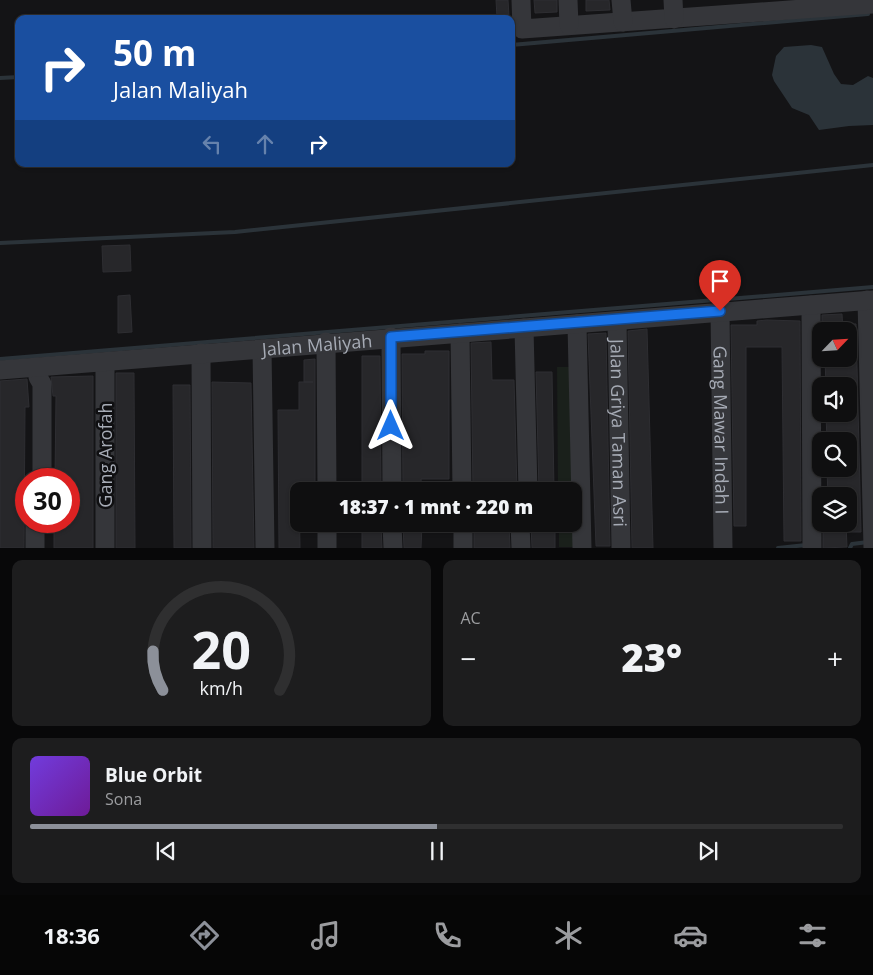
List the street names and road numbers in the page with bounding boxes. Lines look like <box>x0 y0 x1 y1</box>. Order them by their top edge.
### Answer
street label: Jalan Maliyah <box>259 328 373 361</box>
street label: Jalan Griya Taman Asri <box>605 337 633 527</box>
street label: Gang Mawar Indah I <box>708 345 735 515</box>
street label: Gang Arofah <box>93 402 117 508</box>

